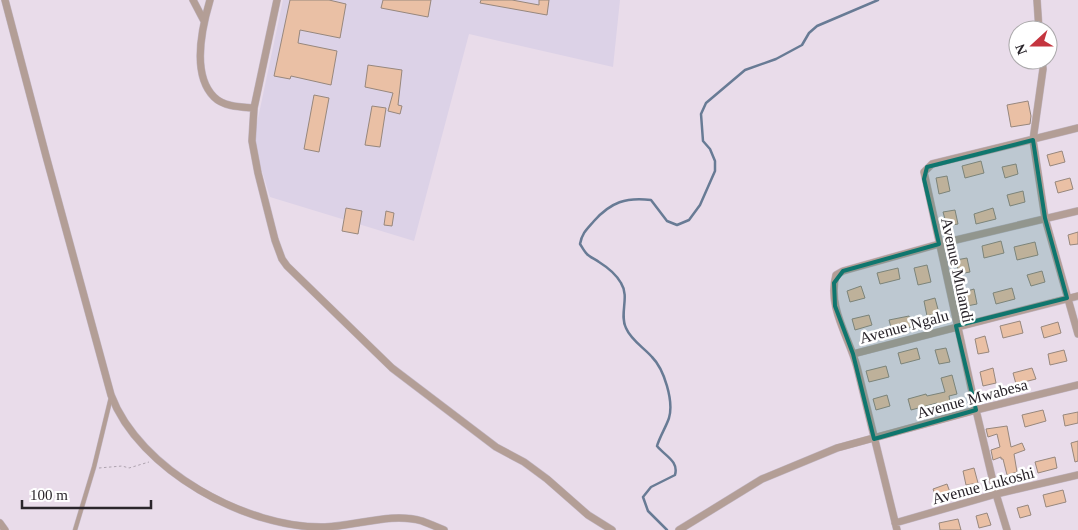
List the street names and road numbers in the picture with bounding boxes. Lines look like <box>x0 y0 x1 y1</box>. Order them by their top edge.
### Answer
street label: Avenue Mulandi <box>938 216 977 325</box>
street label: Avenue Ngalu <box>858 306 951 348</box>
street label: Avenue Mwabesa <box>915 376 1029 421</box>
street label: Avenue Lukoshi <box>930 464 1037 507</box>

